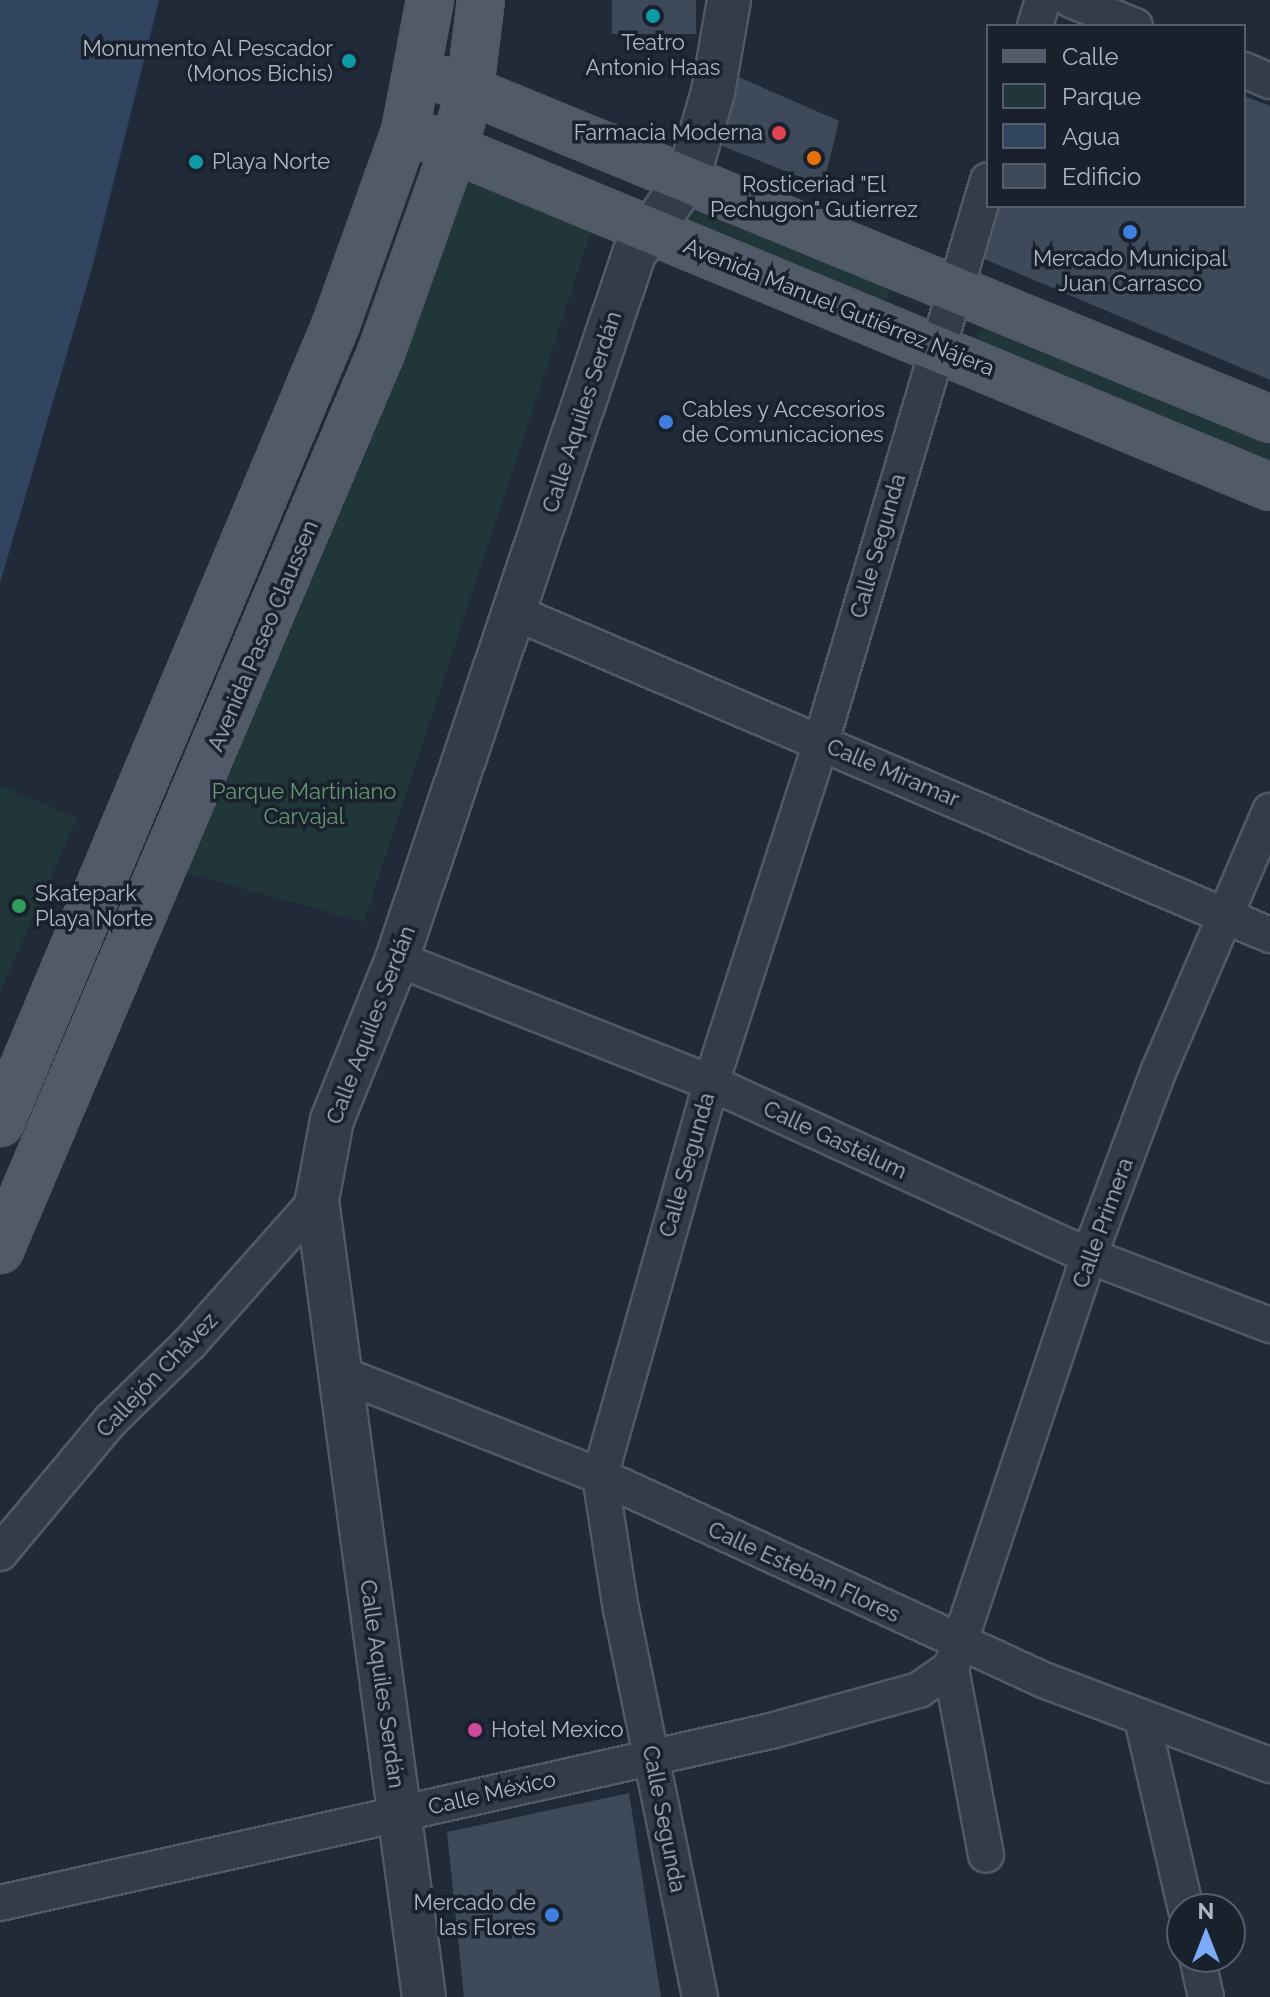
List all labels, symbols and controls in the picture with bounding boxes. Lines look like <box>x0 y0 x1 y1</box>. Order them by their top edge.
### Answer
marker: Teatro Antonio Haas <box>644 7 662 25</box>
legend <box>986 24 1246 208</box>
place label: Teatro Antonio Haas <box>586 29 720 80</box>
place label: Monumento Al Pescador (Monos Bichis) <box>81 35 333 86</box>
text: Calle <box>1062 42 1119 71</box>
marker: Monumento Al Pescador (Monos Bichis) <box>340 52 358 70</box>
text: Parque <box>1062 82 1141 111</box>
place label: Farmacia Moderna <box>574 120 763 146</box>
text: Agua <box>1062 122 1120 151</box>
marker: Farmacia Moderna <box>770 124 788 142</box>
place label: Playa Norte <box>212 149 330 175</box>
marker: Rosticeriad "El Pechugon" Gutierrez <box>805 149 823 167</box>
marker: Playa Norte <box>187 153 205 171</box>
text: Edificio <box>1062 162 1141 191</box>
place label: Rosticeriad "El Pechugon" Gutierrez <box>710 171 918 222</box>
marker: Mercado Municipal Juan Carrasco <box>1121 223 1139 241</box>
street label: Avenida Manuel Gutiérrez Nájera <box>679 232 999 382</box>
place label: Mercado Municipal Juan Carrasco <box>1033 245 1227 296</box>
street label: Calle Aquiles Serdán <box>537 308 627 516</box>
place label: Cables y Accesorios de Comunicaciones <box>682 396 887 448</box>
marker: Cables y Accesorios de Comunicaciones <box>657 413 675 431</box>
street label: Calle Segunda <box>845 471 911 621</box>
street label: Avenida Paseo Claussen <box>202 517 324 755</box>
street label: Calle Miramar <box>823 733 963 813</box>
park label: Parque Martiniano Carvajal <box>212 778 396 830</box>
place label: Skatepark Playa Norte <box>35 880 153 932</box>
marker: Skatepark Playa Norte <box>10 897 28 915</box>
street label: Calle Aquiles Serdán <box>321 922 421 1128</box>
street label: Calle Segunda <box>654 1090 720 1240</box>
street label: Calle Gastélum <box>759 1095 911 1185</box>
street label: Calle Primera <box>1067 1154 1139 1292</box>
street label: Callejón Chávez <box>91 1307 223 1443</box>
street label: Calle Esteban Flores <box>704 1516 904 1628</box>
street label: Calle Aquiles Serdán <box>354 1578 410 1790</box>
place label: Hotel Mexico <box>491 1717 624 1743</box>
marker: Hotel Mexico <box>466 1721 484 1739</box>
street label: Calle Segunda <box>637 1743 691 1895</box>
street label: Calle México <box>426 1766 558 1820</box>
place label: Mercado de las Flores <box>414 1889 536 1940</box>
north arrow <box>1166 1893 1246 1973</box>
text: N <box>1198 1898 1214 1924</box>
marker: Mercado de las Flores <box>543 1906 561 1924</box>

